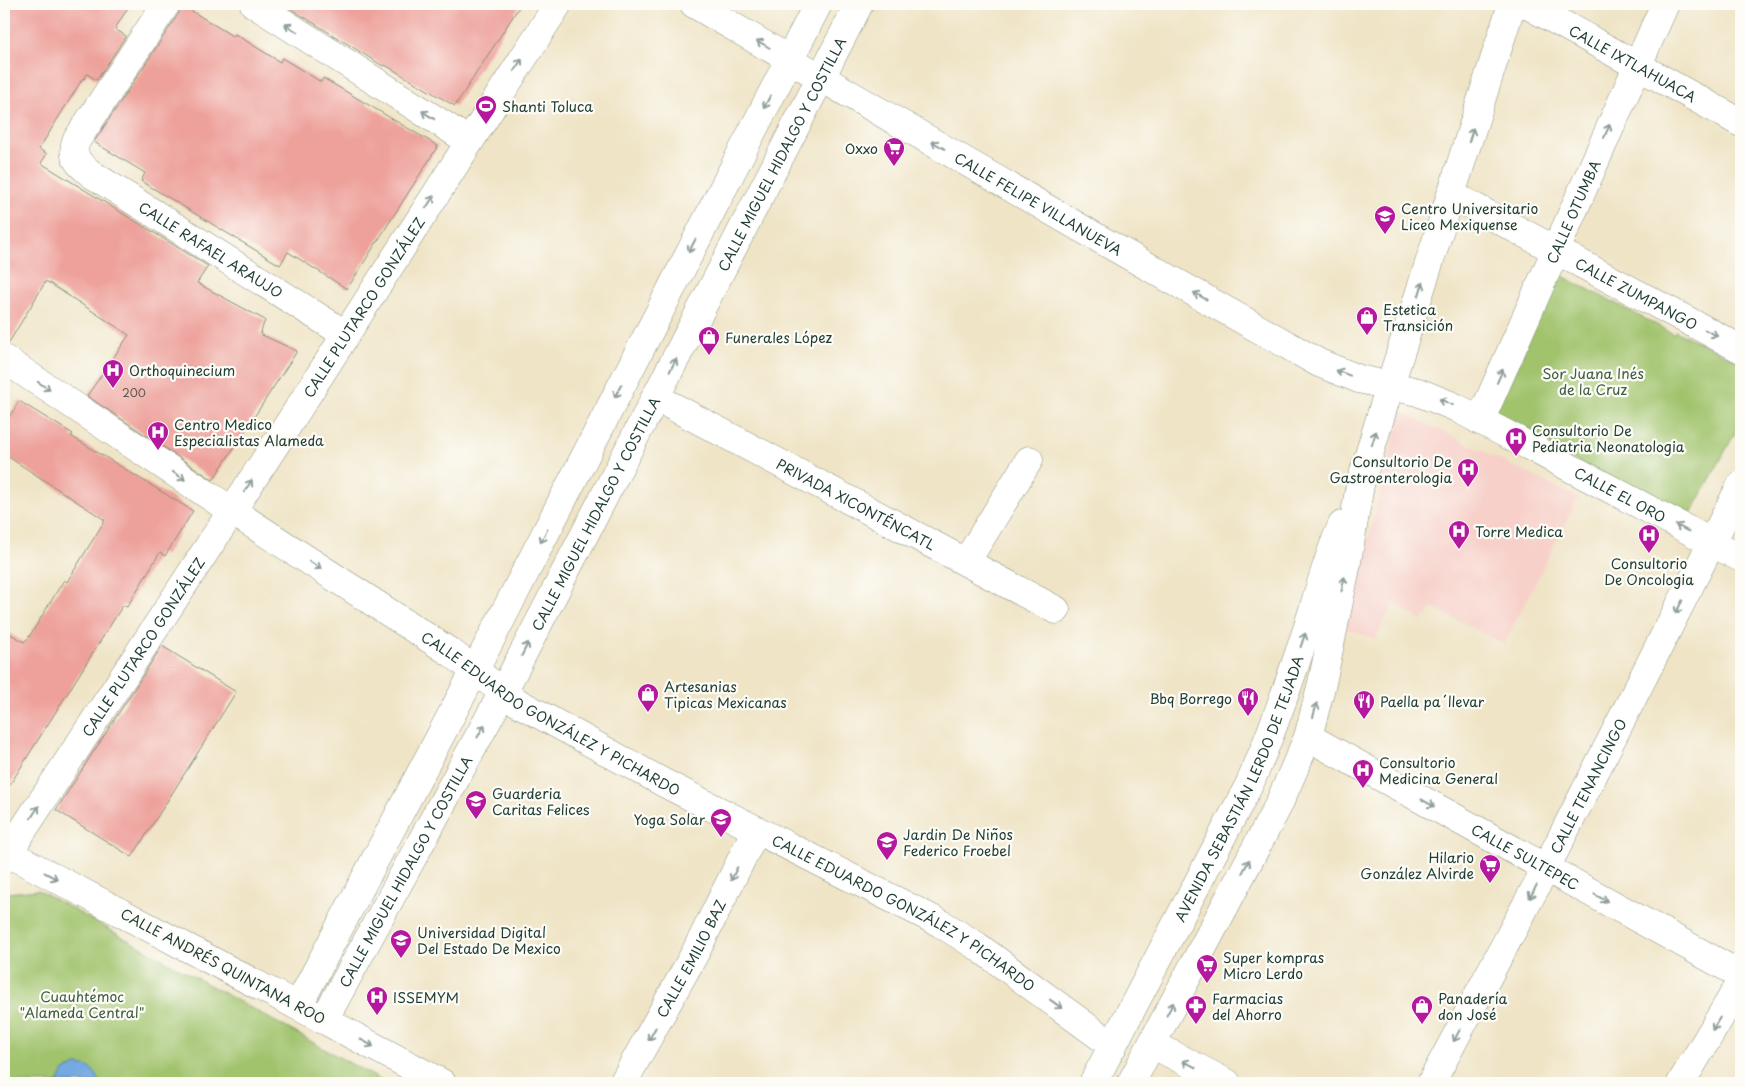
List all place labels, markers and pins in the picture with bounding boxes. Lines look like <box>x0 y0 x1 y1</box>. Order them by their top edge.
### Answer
sports icon: Shanti Toluca <box>474 94 498 125</box>
place label: Shanti Toluca <box>502 96 593 117</box>
supermarket icon: Oxxo <box>882 136 906 167</box>
place label: Oxxo <box>845 138 878 159</box>
place label: Centro Universitario Liceo Mexiquense <box>1401 198 1538 235</box>
school or university icon: Centro Universitario Liceo Mexiquense <box>1373 204 1397 235</box>
place label: Estetica Transición <box>1383 299 1453 336</box>
shop icon: Estetica Transición <box>1355 305 1379 336</box>
shop icon: Funerales López <box>697 325 721 356</box>
place label: Funerales López <box>725 327 832 348</box>
hospital icon: Orthoquinecium <box>101 358 125 389</box>
place label: Orthoquinecium <box>129 360 235 381</box>
place label: Centro Medico Especialistas Alameda <box>174 414 324 451</box>
hospital icon: Centro Medico Especialistas Alameda <box>146 420 170 451</box>
place label: Consultorio De Pediatria Neonatologia <box>1532 420 1685 457</box>
hospital icon: Consultorio De Pediatria Neonatologia <box>1504 426 1528 457</box>
place label: Consultorio De Gastroenterologia <box>1329 451 1452 488</box>
hospital icon: Consultorio De Gastroenterologia <box>1456 457 1480 488</box>
hospital icon: Torre Medica <box>1447 519 1471 550</box>
place label: Torre Medica <box>1475 521 1563 542</box>
hospital icon: Consultorio De Oncologia <box>1637 523 1661 554</box>
place label: Consultorio De Oncologia <box>1604 553 1694 590</box>
place label: Artesanias Tipicas Mexicanas <box>664 676 787 713</box>
shop icon: Artesanias Tipicas Mexicanas <box>636 682 660 713</box>
restaurant icon: Bbq Borrego <box>1236 686 1260 717</box>
place label: Bbq Borrego <box>1149 688 1232 709</box>
restaurant icon: Paella pa´llevar <box>1352 689 1376 720</box>
place label: Paella pa´llevar <box>1380 691 1485 712</box>
place label: Consultorio Medicina General <box>1379 752 1498 789</box>
hospital icon: Consultorio Medicina General <box>1351 758 1375 789</box>
place label: Guarderia Caritas Felices <box>492 783 589 820</box>
school or university icon: Guarderia Caritas Felices <box>464 789 488 820</box>
school or university icon: Yoga Solar <box>709 807 733 838</box>
place label: Yoga Solar <box>633 809 706 830</box>
place label: Jardin De Niños Federico Froebel <box>903 824 1013 861</box>
school or university icon: Jardin De Niños Federico Froebel <box>875 830 899 861</box>
place label: Hilario González Alvirde <box>1360 847 1474 884</box>
supermarket icon: Hilario González Alvirde <box>1478 853 1502 884</box>
place label: Universidad Digital Del Estado De Mexico <box>417 922 561 959</box>
school or university icon: Universidad Digital Del Estado De Mexico <box>389 928 413 959</box>
place label: Super kompras Micro Lerdo <box>1223 947 1324 984</box>
supermarket icon: Super kompras Micro Lerdo <box>1195 953 1219 984</box>
hospital icon: ISSEMYM <box>365 985 389 1016</box>
place label: ISSEMYM <box>393 987 459 1008</box>
place label: Farmacias del Ahorro <box>1212 988 1283 1025</box>
place label: Panadería don José <box>1438 988 1508 1025</box>
pharmacy icon: Farmacias del Ahorro <box>1184 994 1208 1025</box>
shop icon: Panadería don José <box>1410 994 1434 1025</box>

